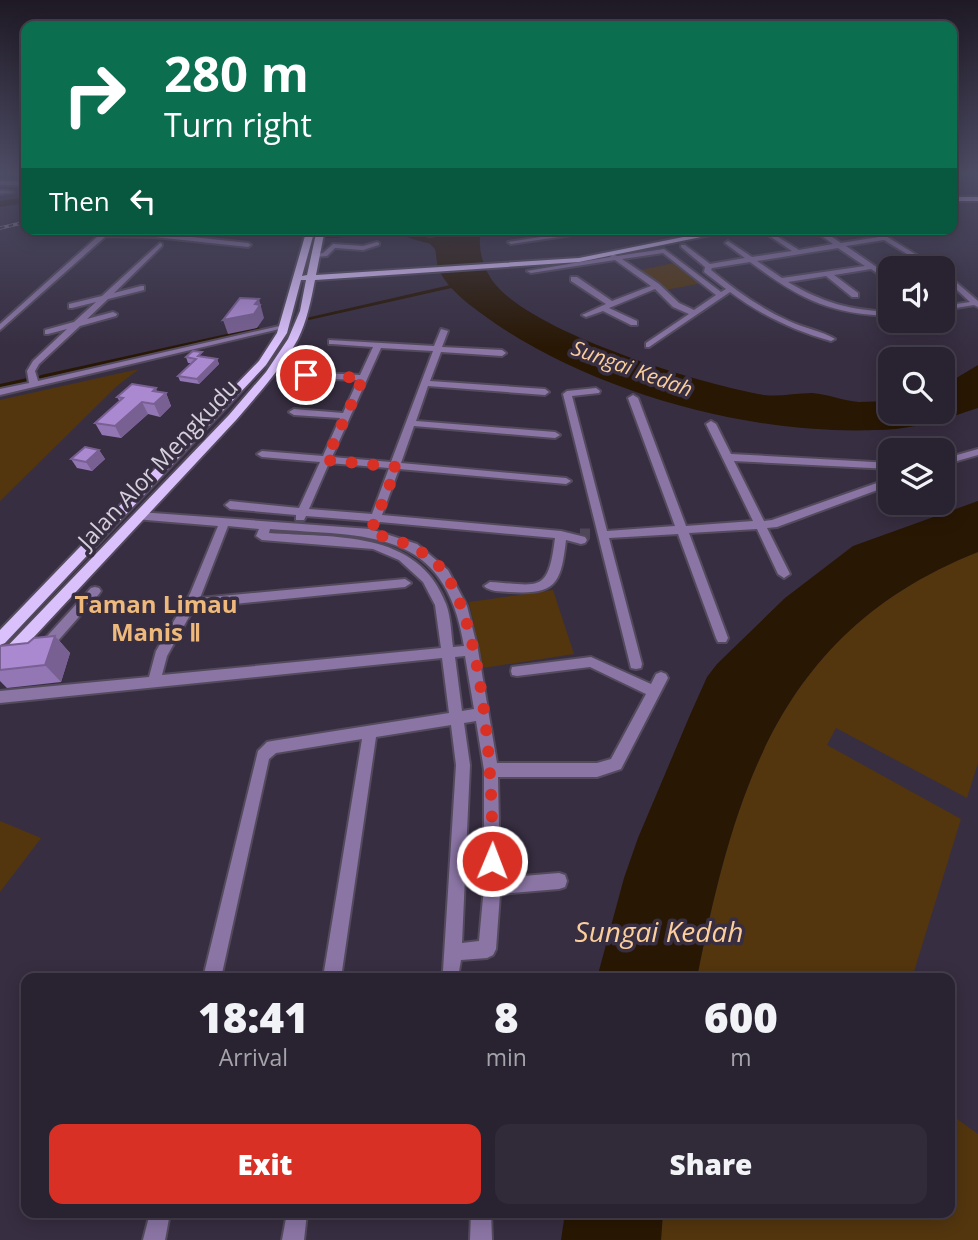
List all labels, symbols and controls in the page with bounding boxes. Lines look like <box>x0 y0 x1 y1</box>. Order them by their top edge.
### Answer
text: 280 m <box>164 40 309 106</box>
icon: right <box>49 49 140 140</box>
text: Turn right <box>164 103 312 146</box>
icon: left <box>124 182 162 220</box>
text: Then <box>49 183 110 219</box>
map controls <box>878 256 955 515</box>
button: sound <box>878 256 955 333</box>
water label: Sungai Kedah <box>568 333 697 403</box>
pin <box>276 345 336 405</box>
button: search <box>878 347 955 424</box>
icon: arrive <box>287 356 325 394</box>
street label: Jalan Alor Mengkudu <box>69 371 245 557</box>
button: layers <box>878 438 955 515</box>
district label: Taman Limau Manis Ⅱ <box>74 587 238 648</box>
position arrow <box>455 824 529 898</box>
water label: Sungai Kedah <box>575 912 743 950</box>
text: 18:41 <box>198 988 309 1045</box>
text: 8 <box>494 988 519 1045</box>
text: 600 <box>704 988 778 1045</box>
text: Arrival <box>219 1041 288 1073</box>
text: min <box>486 1041 527 1073</box>
text: m <box>730 1041 752 1073</box>
button: Exit <box>49 1124 481 1204</box>
button: Share <box>495 1124 927 1204</box>

